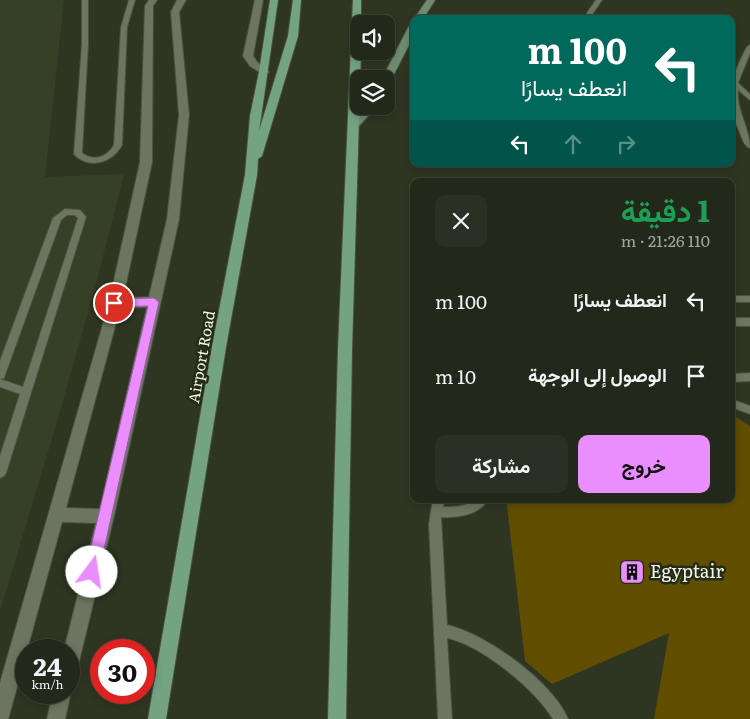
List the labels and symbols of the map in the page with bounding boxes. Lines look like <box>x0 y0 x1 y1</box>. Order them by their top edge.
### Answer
pin <box>93 282 135 324</box>
street label: Airport Road <box>181 309 220 405</box>
position arrow <box>65 545 117 597</box>
place label: Egyptair <box>650 557 725 584</box>
building icon: Egyptair <box>619 559 645 585</box>
speed limit sign: 30 <box>90 639 155 704</box>

